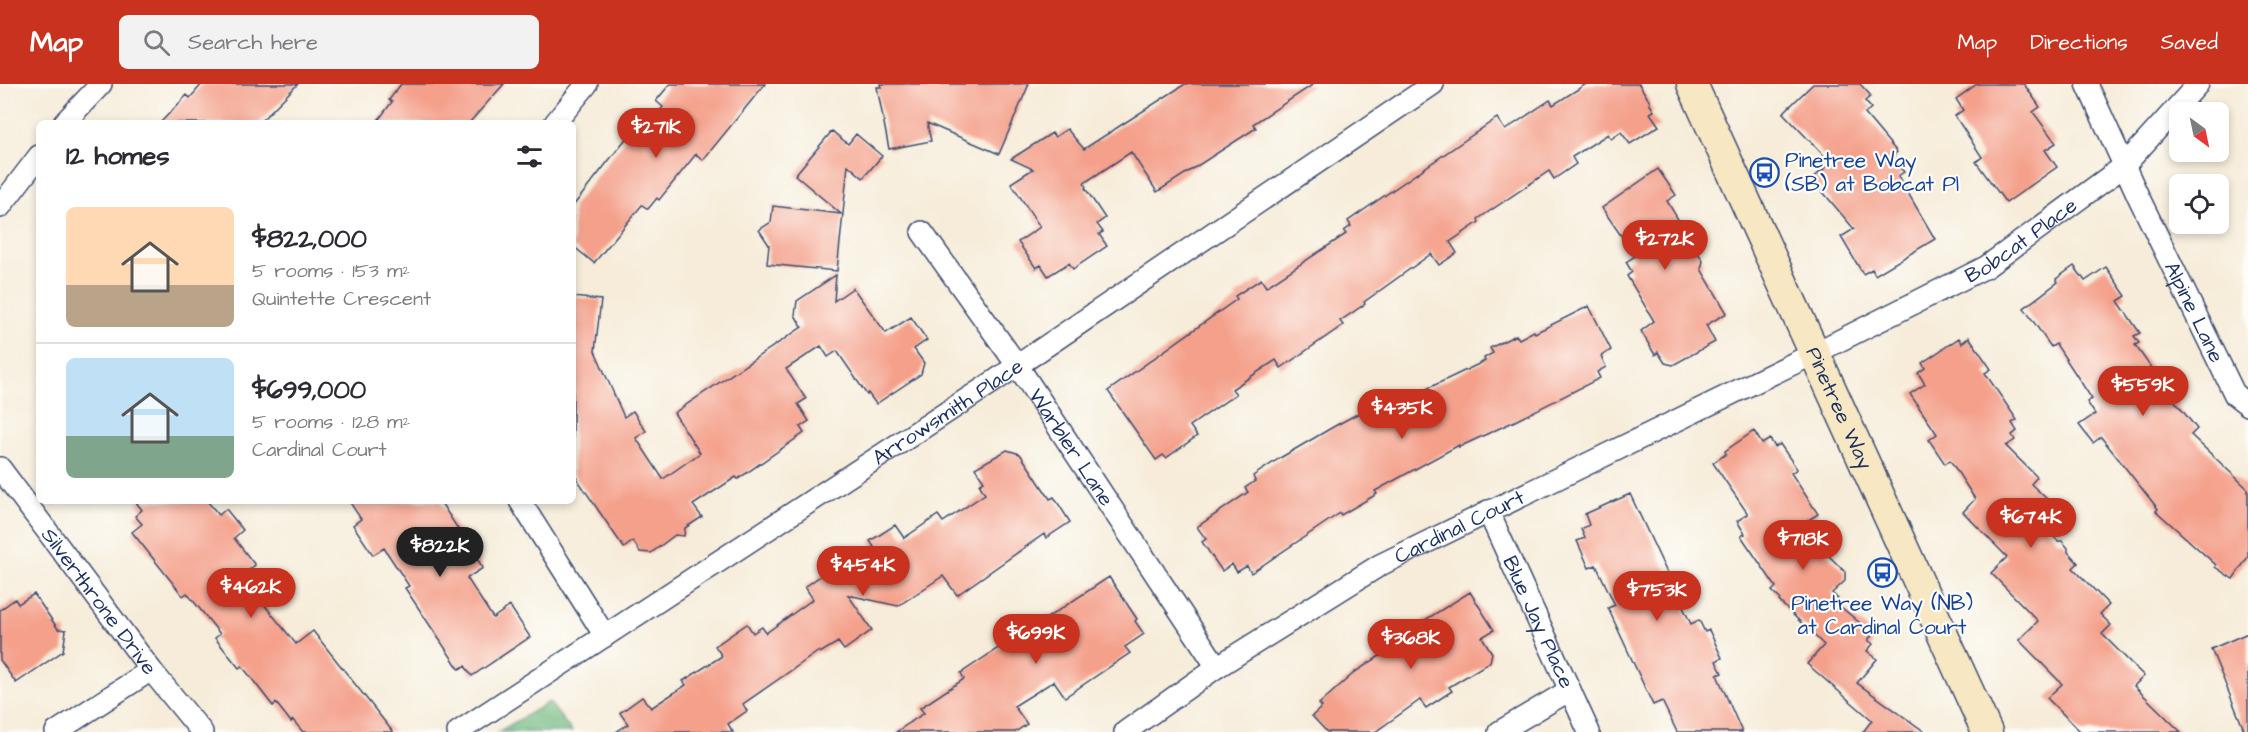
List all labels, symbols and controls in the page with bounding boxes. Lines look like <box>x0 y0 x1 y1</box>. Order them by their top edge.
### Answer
search box <box>119 15 539 69</box>
text: Map <box>30 23 83 62</box>
icon: search <box>140 26 173 59</box>
text: Search here <box>188 27 318 58</box>
text: Map <box>1957 28 1997 57</box>
text: Directions <box>2030 28 2128 57</box>
text: Saved <box>2161 28 2218 57</box>
north arrow <box>2169 102 2229 162</box>
map controls <box>2169 102 2229 234</box>
pin: $271K <box>614 108 698 159</box>
text: $271K <box>631 113 681 141</box>
text: 12 homes <box>66 138 169 174</box>
icon: filters <box>513 140 546 173</box>
place label: Pinetree Way (SB) at Bobcat Pl <box>1785 146 1959 199</box>
bus stop icon: Pinetree Way (SB) at Bobcat Pl <box>1748 156 1780 188</box>
button: locate <box>2169 174 2229 234</box>
street label: Bobcat Place <box>1960 191 2083 290</box>
pin: $272K <box>1623 220 1707 271</box>
text: $822,000 <box>252 221 367 257</box>
text: $272K <box>1636 225 1694 253</box>
icon: home <box>114 231 186 303</box>
text: 5 rooms · 153 m² <box>252 257 410 285</box>
street label: Alpine Lane <box>2158 257 2231 367</box>
text: Quintette Crescent <box>252 285 431 313</box>
street label: Pinetree Way <box>1799 342 1880 475</box>
street label: Arrowsmith Place <box>866 351 1029 472</box>
pin: $559K <box>2101 366 2185 417</box>
text: $559K <box>2112 371 2174 399</box>
text: $699,000 <box>252 372 366 408</box>
icon: home <box>114 382 186 454</box>
street label: Warbler Lane <box>1022 383 1121 512</box>
pin: $435K <box>1360 389 1444 440</box>
text: $435K <box>1371 394 1433 422</box>
text: 5 rooms · 128 m² <box>252 408 410 436</box>
text: Cardinal Court <box>252 436 387 464</box>
street label: Cardinal Court <box>1389 482 1530 570</box>
pin: $674K <box>1989 498 2073 549</box>
text: $674K <box>2000 503 2062 531</box>
pin: $718K <box>1761 520 1845 571</box>
street label: Silverthrone Drive <box>35 521 164 681</box>
text: $718K <box>1777 525 1829 553</box>
pin: $822K <box>398 527 482 578</box>
text: $822K <box>410 532 470 560</box>
pin: $454K <box>821 546 905 597</box>
text: $454K <box>831 551 895 579</box>
street label: Blue Jay Place <box>1496 551 1582 693</box>
bus stop icon: Pinetree Way (NB) at Cardinal Court <box>1866 556 1898 588</box>
pin: $462K <box>209 568 293 619</box>
pin: $753K <box>1615 571 1699 622</box>
text: $462K <box>221 573 281 601</box>
text: $753K <box>1627 576 1687 604</box>
place label: Pinetree Way (NB) at Cardinal Court <box>1791 589 1973 642</box>
pin: $699K <box>994 614 1078 665</box>
text: $699K <box>1007 619 1065 647</box>
pin: $368K <box>1369 619 1453 670</box>
text: $368K <box>1382 624 1440 652</box>

